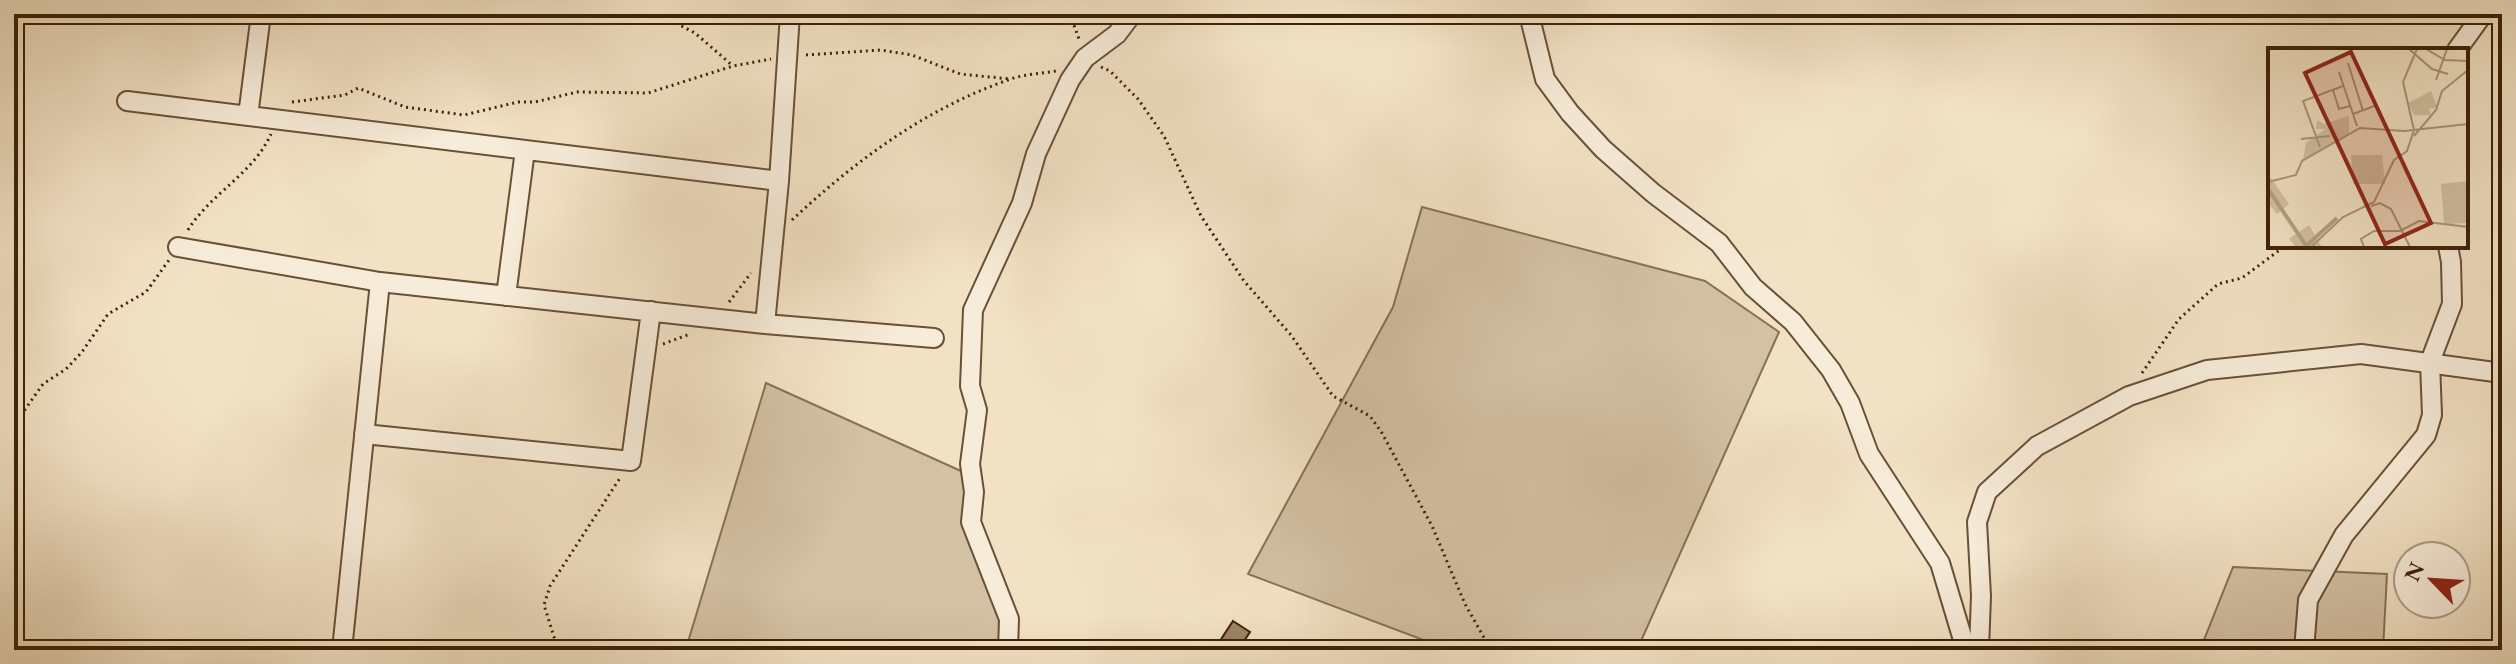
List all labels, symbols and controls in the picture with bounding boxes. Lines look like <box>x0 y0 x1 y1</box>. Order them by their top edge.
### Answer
inset map <box>2268 48 2468 248</box>
north arrow <box>2392 540 2472 620</box>
text: N <box>2397 557 2431 586</box>

